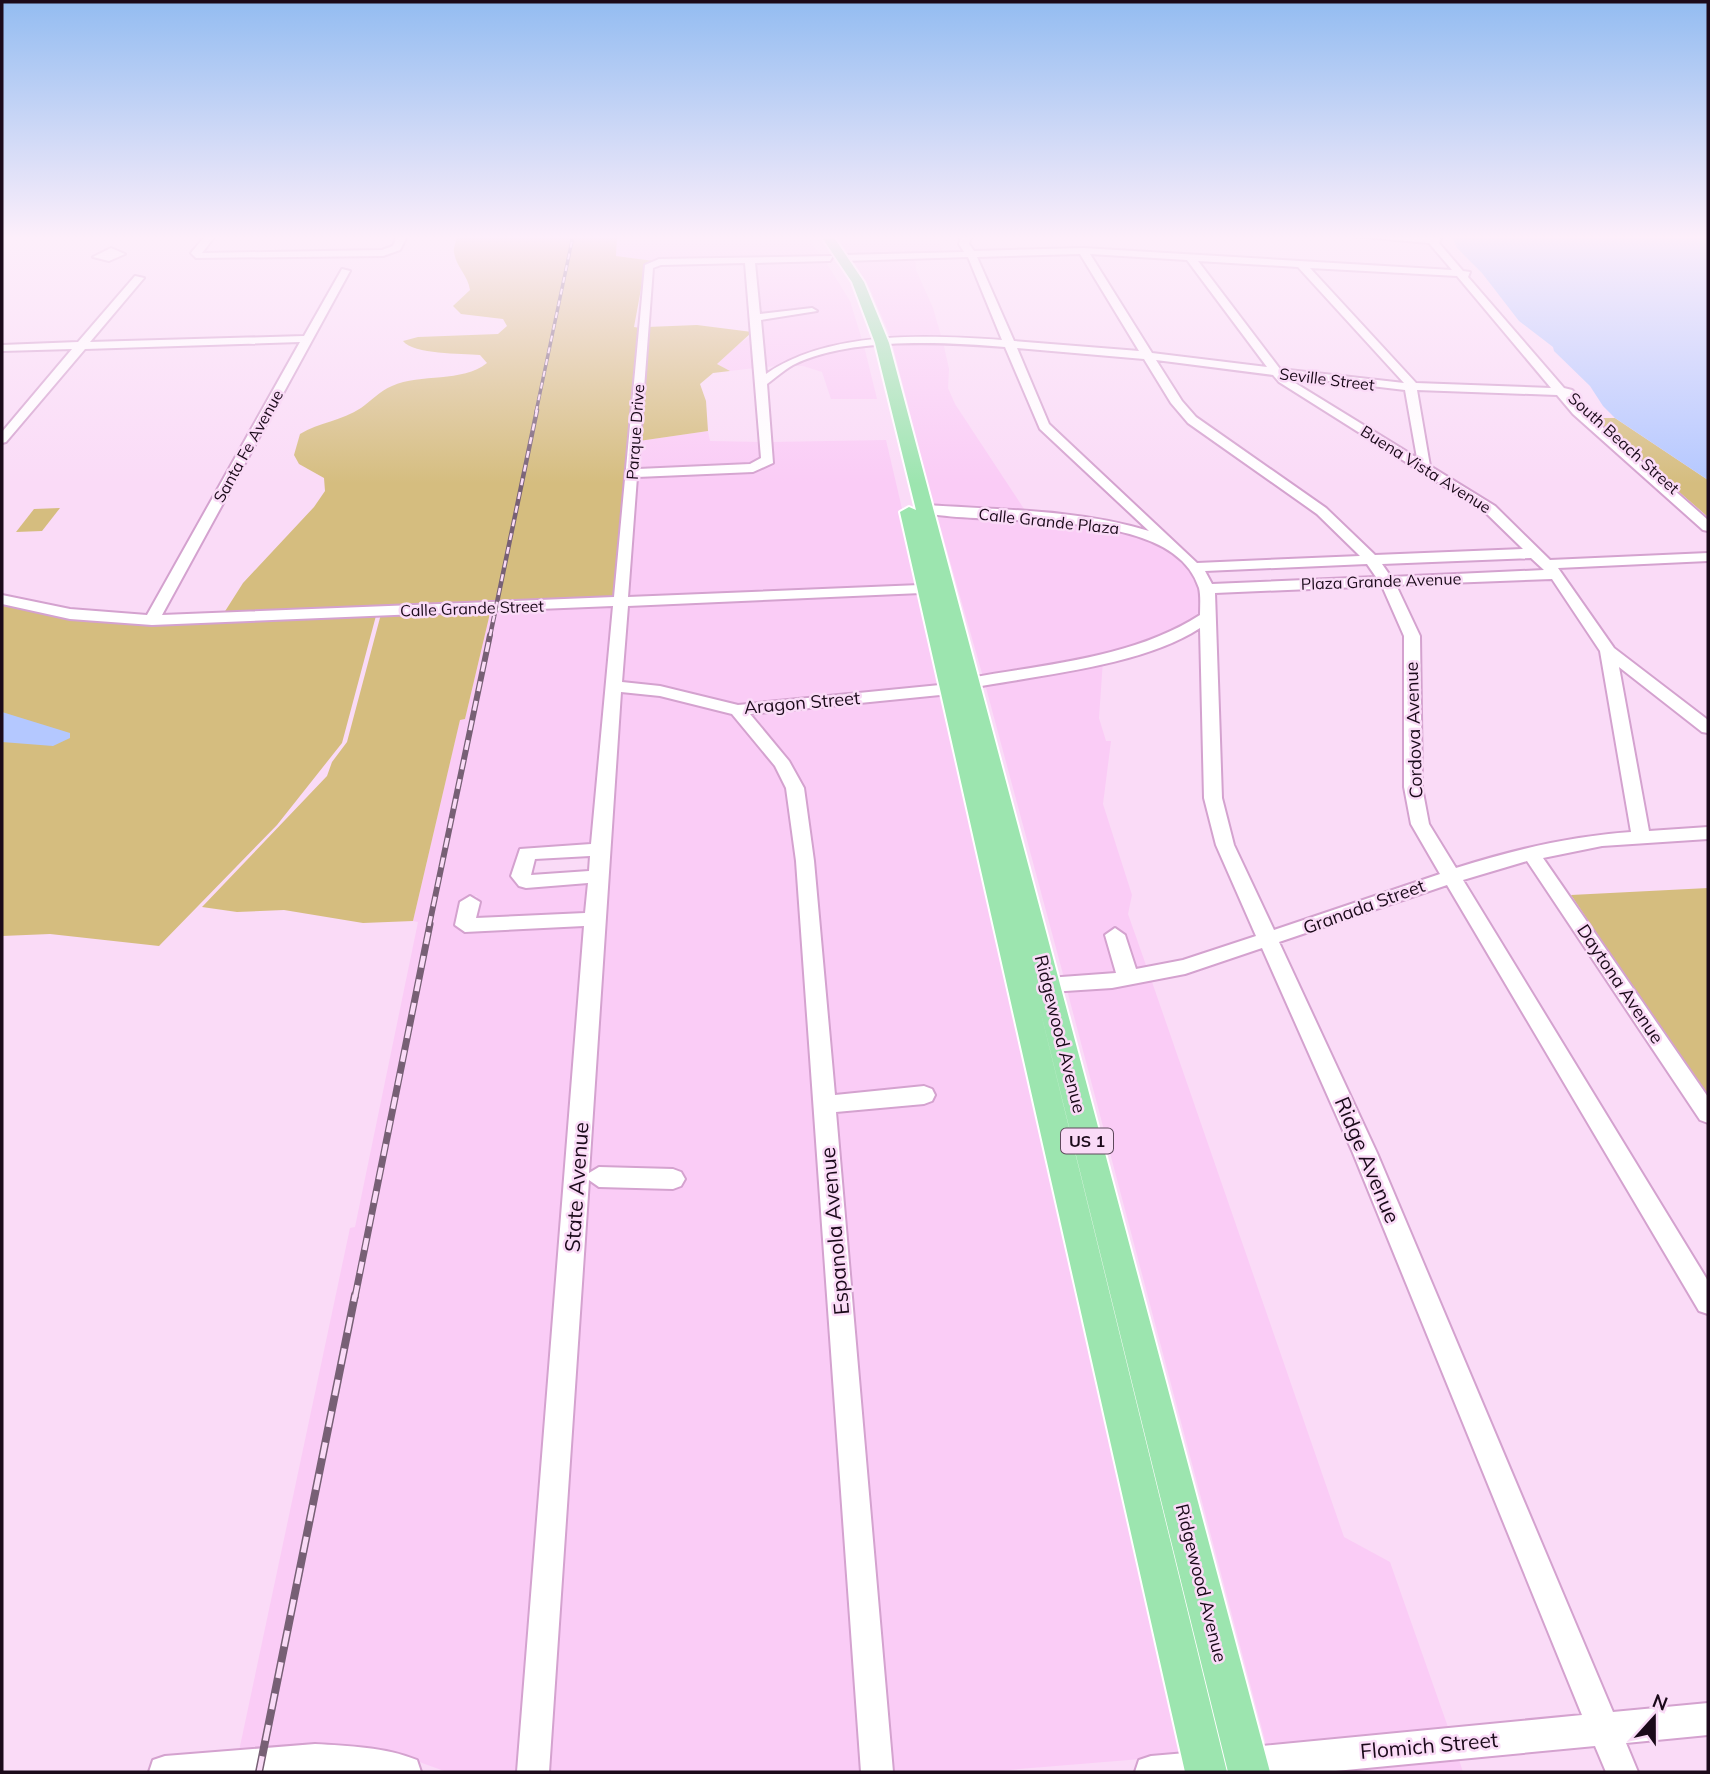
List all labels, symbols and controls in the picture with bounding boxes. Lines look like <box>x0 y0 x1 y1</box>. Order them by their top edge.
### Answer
street label: Seville Street <box>1278 363 1376 395</box>
street label: Parque Drive <box>622 384 648 480</box>
street label: Santa Fe Avenue <box>209 386 287 506</box>
street label: South Beach Street <box>1564 388 1684 498</box>
street label: Buena Vista Avenue <box>1357 421 1495 517</box>
street label: Calle Grande Plaza <box>978 504 1120 538</box>
street label: Plaza Grande Avenue <box>1300 568 1462 594</box>
street label: Calle Grande Street <box>400 595 545 621</box>
street label: Cordova Avenue <box>1400 661 1427 799</box>
street label: Aragon Street <box>743 686 861 719</box>
street label: Granada Street <box>1300 874 1428 939</box>
street label: Daytona Avenue <box>1572 920 1669 1048</box>
street label: Ridgewood Avenue <box>1030 952 1091 1115</box>
street label: Ridge Avenue <box>1330 1092 1406 1227</box>
street label: State Avenue <box>558 1121 594 1253</box>
road number: US 1 <box>1061 1128 1113 1154</box>
street label: Espanola Avenue <box>814 1146 854 1316</box>
street label: Ridgewood Avenue <box>1171 1501 1232 1664</box>
north arrow <box>1619 1683 1689 1753</box>
text: N <box>1649 1688 1671 1716</box>
street label: Flomich Street <box>1359 1726 1499 1764</box>

